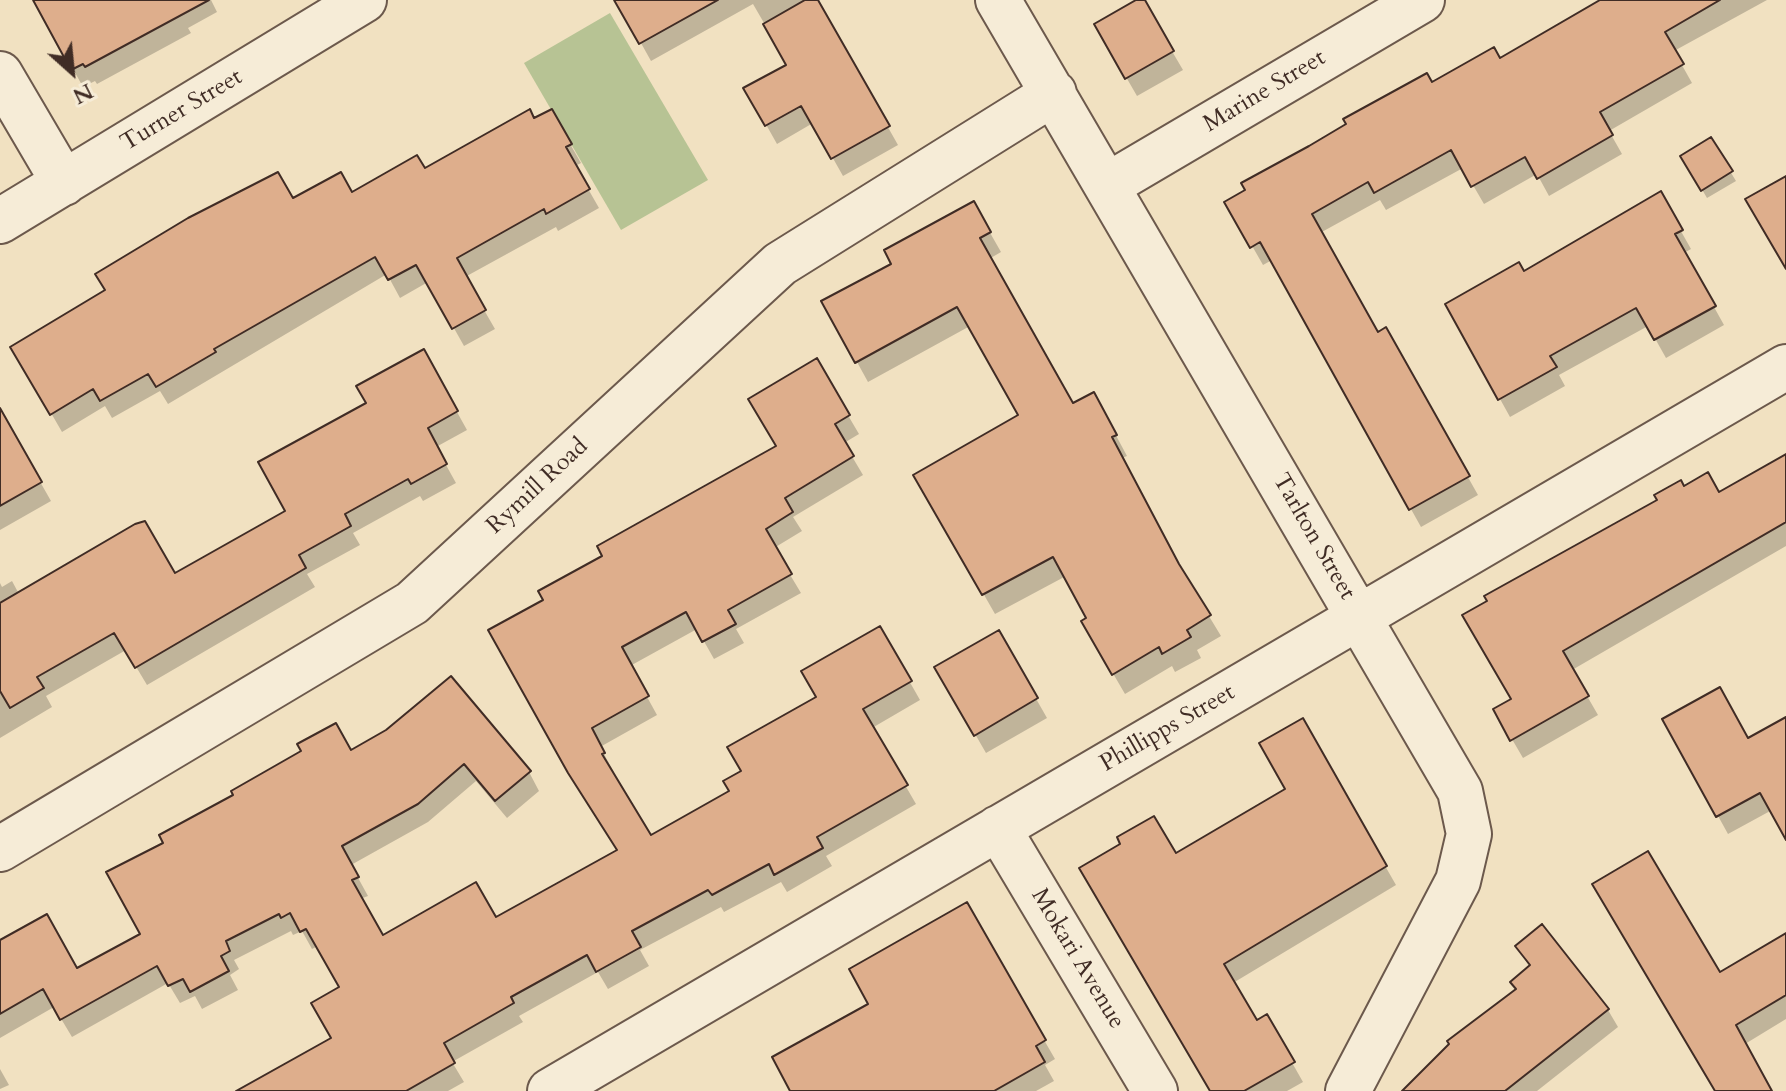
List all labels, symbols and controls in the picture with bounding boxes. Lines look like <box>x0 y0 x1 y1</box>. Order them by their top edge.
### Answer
north arrow <box>32 32 112 112</box>
street label: Marine Street <box>1199 44 1331 140</box>
street label: Turner Street <box>116 63 248 159</box>
text: N <box>68 76 98 111</box>
street label: Rymill Road <box>481 433 595 541</box>
street label: Tarlton Street <box>1265 469 1361 605</box>
street label: Phillipps Street <box>1095 679 1241 779</box>
street label: Mokari Avenue <box>1024 884 1130 1034</box>

